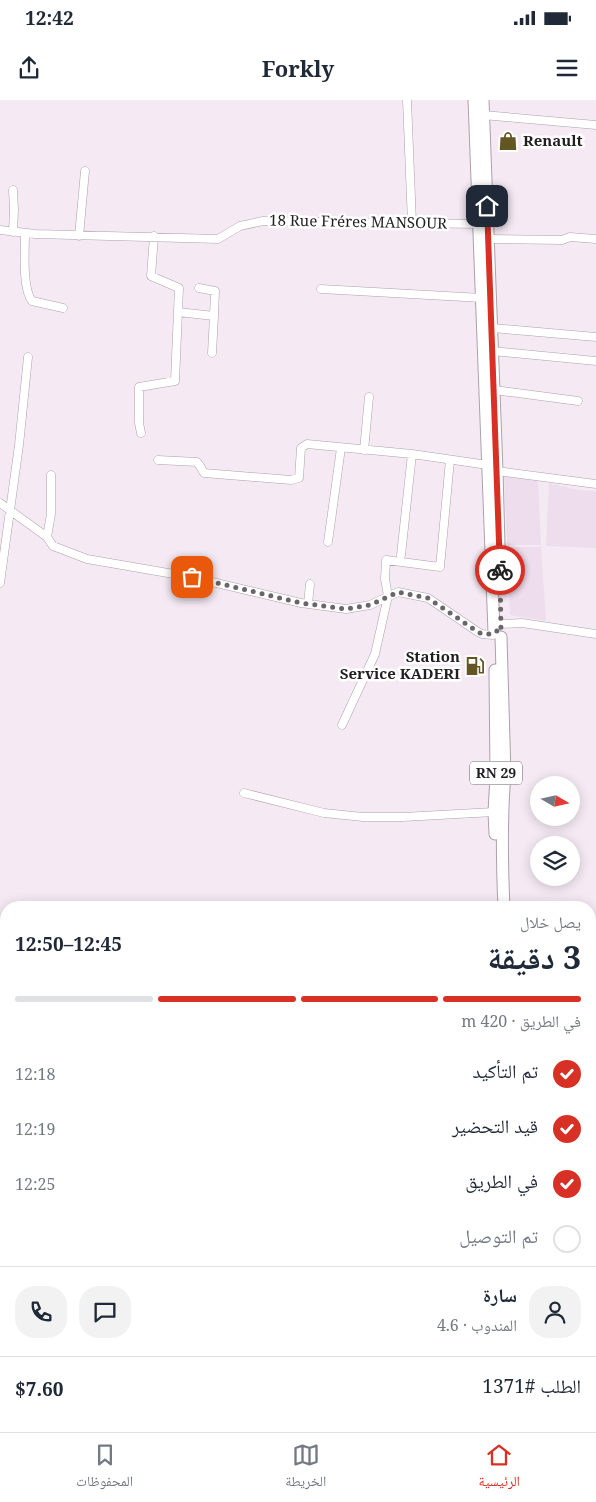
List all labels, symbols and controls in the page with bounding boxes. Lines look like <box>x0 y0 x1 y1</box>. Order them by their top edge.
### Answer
text: 12:42 <box>25 5 74 31</box>
text: Forkly <box>262 53 334 83</box>
icon: share <box>15 54 43 82</box>
icon: menu <box>553 54 581 82</box>
shop icon: Renault <box>497 130 519 152</box>
place label: Renault <box>523 130 583 150</box>
pin <box>466 185 508 227</box>
icon: home <box>473 192 501 220</box>
street label: 18 Rue Fréres MANSOUR <box>269 209 447 233</box>
courier <box>475 545 525 595</box>
pin <box>171 556 213 598</box>
icon: bike <box>486 556 514 584</box>
icon: bag <box>178 563 206 591</box>
place label: Station Service KADERI <box>340 646 460 683</box>
fuel station icon: Station Service KADERI <box>464 655 486 677</box>
road number: RN 29 <box>470 761 522 784</box>
north arrow <box>530 776 580 826</box>
map controls <box>530 776 580 886</box>
button: layers <box>530 836 580 886</box>
text: يصل خلال <box>520 911 581 933</box>
text: 12:45–12:50 <box>15 931 122 957</box>
text: 3 دقيقة <box>487 935 581 978</box>
text: في الطريق · 420 m <box>461 1010 581 1032</box>
text: تم التأكيد <box>473 1058 538 1084</box>
icon: check <box>553 1060 581 1088</box>
text: 12:18 <box>15 1063 55 1085</box>
text: قيد التحضير <box>452 1113 538 1139</box>
icon: check <box>553 1115 581 1143</box>
text: 12:19 <box>15 1118 55 1140</box>
text: في الطريق <box>465 1168 538 1194</box>
icon: check <box>553 1170 581 1198</box>
text: 12:25 <box>15 1173 55 1195</box>
text: تم التوصيل <box>459 1223 538 1249</box>
text: سارة <box>483 1282 517 1308</box>
button: phone <box>15 1286 67 1338</box>
button: chat <box>79 1286 131 1338</box>
button: person <box>529 1286 581 1338</box>
text: المندوب · 4.6 <box>437 1314 517 1336</box>
text: الطلب #1371 <box>482 1373 581 1399</box>
text: $7.60 <box>15 1376 64 1402</box>
tab: المحفوظات <box>76 1441 133 1495</box>
tab: الخريطة <box>285 1441 326 1495</box>
tab: الرئيسية <box>478 1441 520 1495</box>

